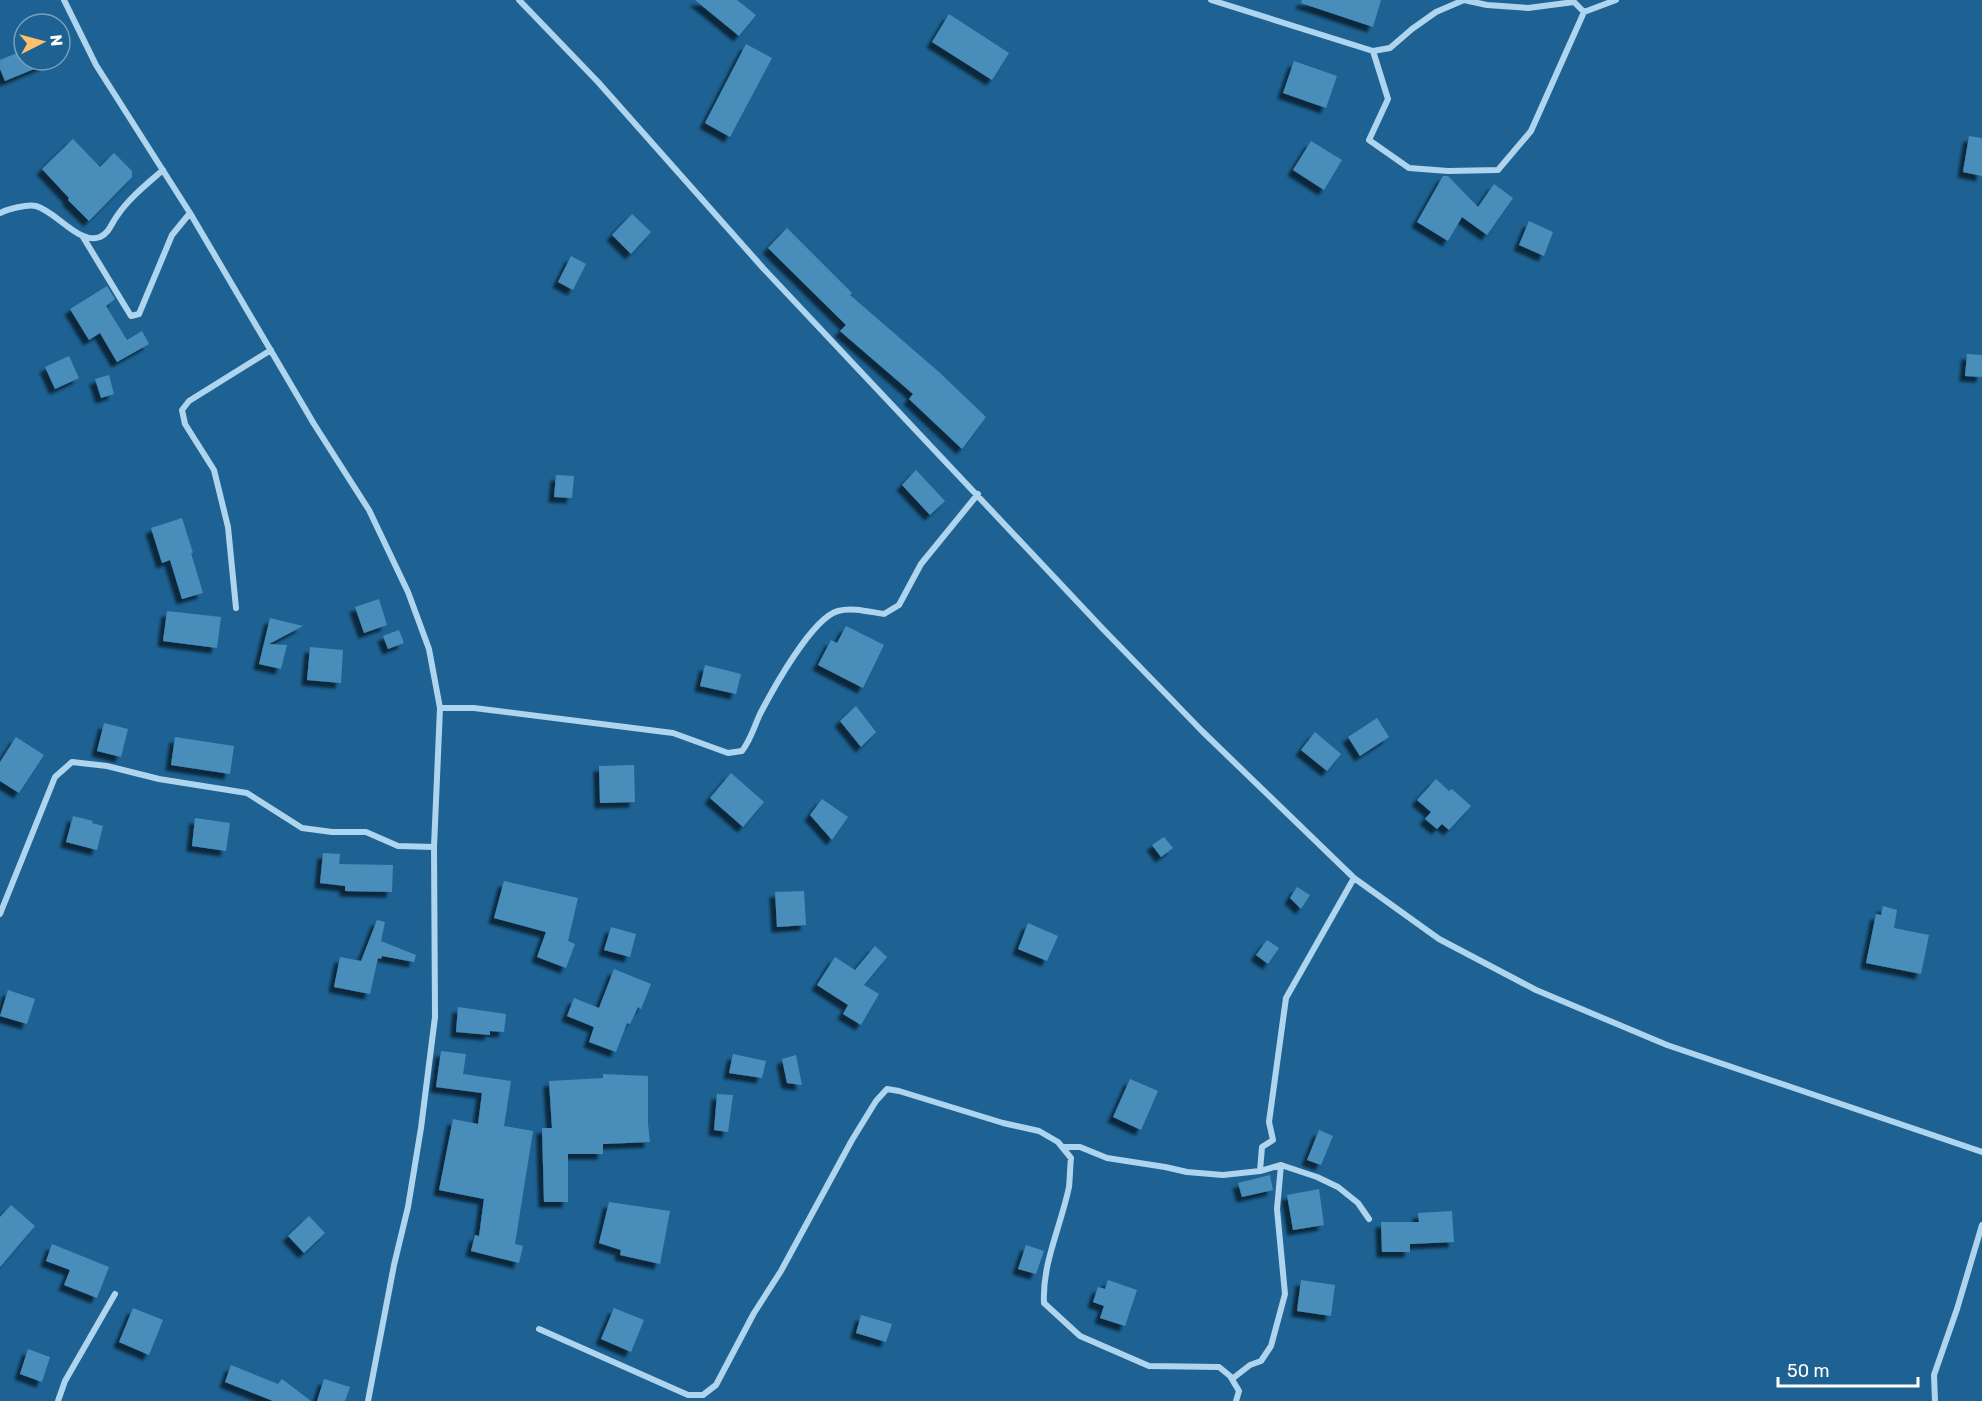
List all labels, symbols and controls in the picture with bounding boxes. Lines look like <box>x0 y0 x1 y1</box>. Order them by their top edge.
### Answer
north arrow <box>12 12 72 72</box>
text: N <box>46 34 66 47</box>
scale bar <box>1778 1350 1918 1388</box>
text: 50 m <box>1787 1360 1830 1382</box>

